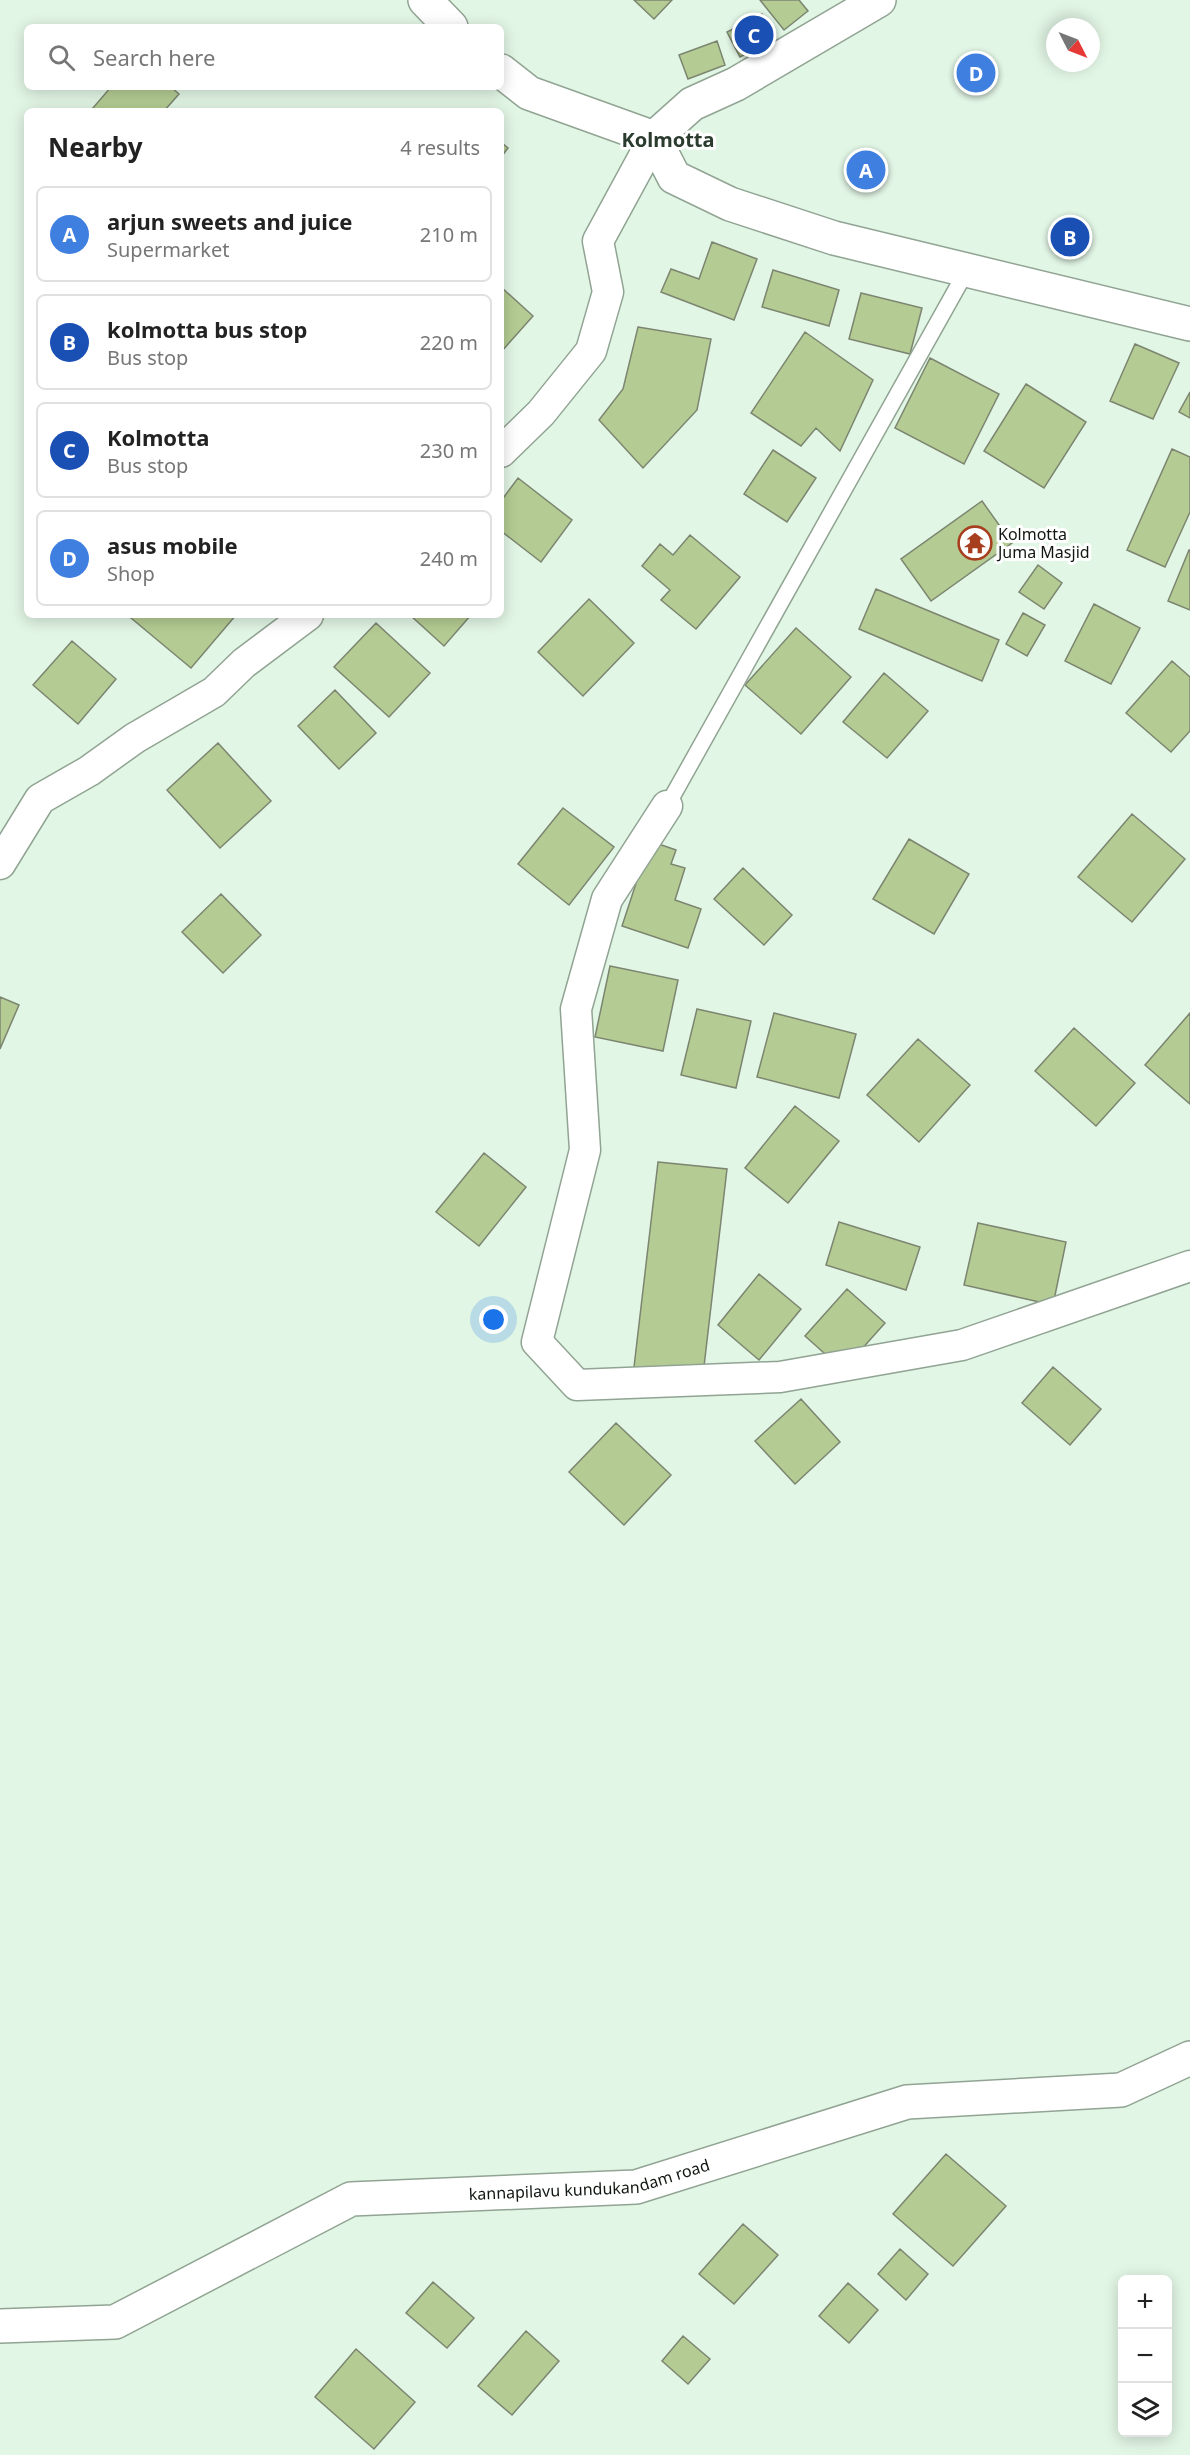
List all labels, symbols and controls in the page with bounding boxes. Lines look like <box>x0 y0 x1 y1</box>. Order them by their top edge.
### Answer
pin: C <box>734 12 774 57</box>
north arrow <box>1046 18 1100 72</box>
search box <box>24 24 504 90</box>
icon: search <box>45 41 78 74</box>
text: Search here <box>93 42 215 72</box>
pin: D <box>956 50 996 96</box>
district label: Kolmotta <box>621 126 715 153</box>
text: Nearby <box>48 129 143 165</box>
text: 4 results <box>400 134 480 161</box>
pin: A <box>846 148 886 192</box>
text: arjun sweets and juice <box>107 206 352 236</box>
pin: B <box>1050 214 1090 260</box>
text: A <box>63 221 76 248</box>
text: 210 m <box>420 221 478 248</box>
text: Supermarket <box>107 236 230 263</box>
text: kolmotta bus stop <box>107 314 307 344</box>
text: B <box>63 329 76 356</box>
text: 220 m <box>420 329 478 356</box>
text: Bus stop <box>107 344 188 371</box>
text: Kolmotta <box>107 422 209 452</box>
text: C <box>63 437 76 464</box>
text: 230 m <box>420 437 478 464</box>
text: Bus stop <box>107 452 188 479</box>
place label: Kolmotta Juma Masjid <box>996 523 1090 563</box>
temple icon: Kolmotta Juma Masjid <box>957 525 993 561</box>
text: asus mobile <box>107 530 238 560</box>
text: D <box>62 545 77 572</box>
text: 240 m <box>420 545 478 572</box>
text: Shop <box>107 560 155 587</box>
your location <box>479 1305 508 1334</box>
street label: kannapilavu kundukandam road <box>468 2154 712 2205</box>
map controls <box>1118 2275 1172 2437</box>
button: + <box>1118 2275 1172 2329</box>
button: − <box>1118 2329 1172 2383</box>
button: layers <box>1118 2383 1172 2437</box>

